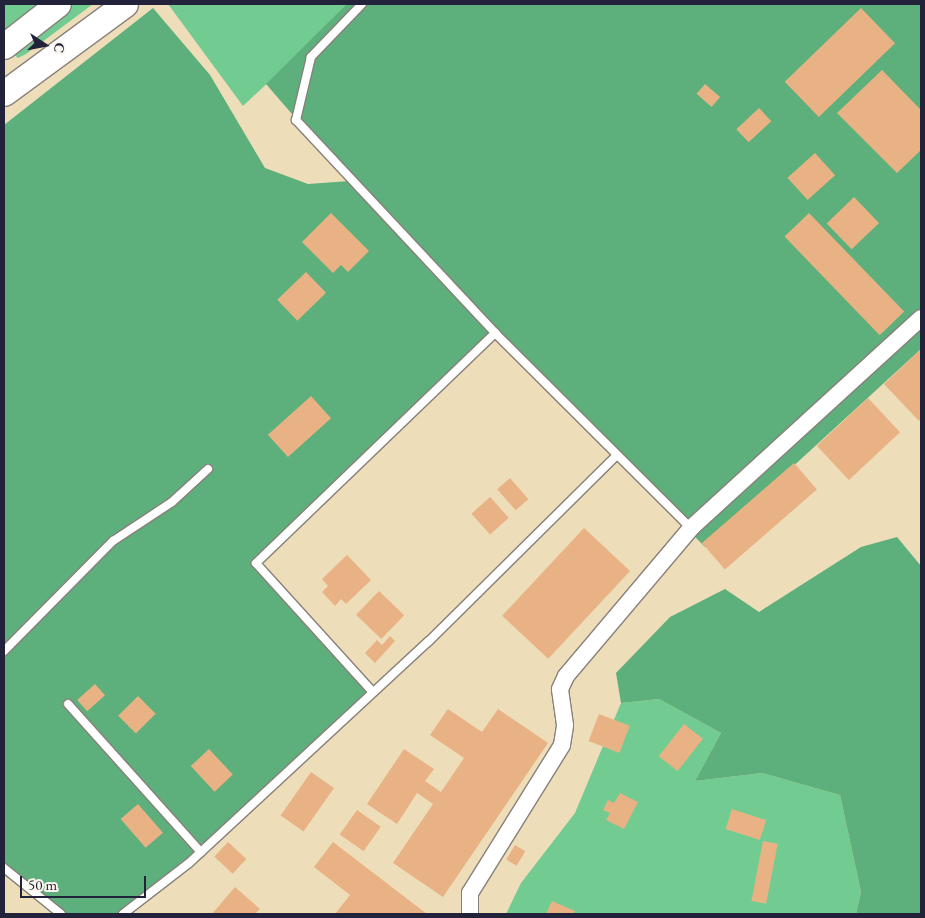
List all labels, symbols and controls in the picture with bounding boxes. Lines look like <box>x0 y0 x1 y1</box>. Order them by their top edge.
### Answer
north arrow <box>20 20 70 70</box>
text: С <box>50 41 70 54</box>
scale bar <box>22 866 149 898</box>
text: 50 m <box>28 875 57 894</box>

